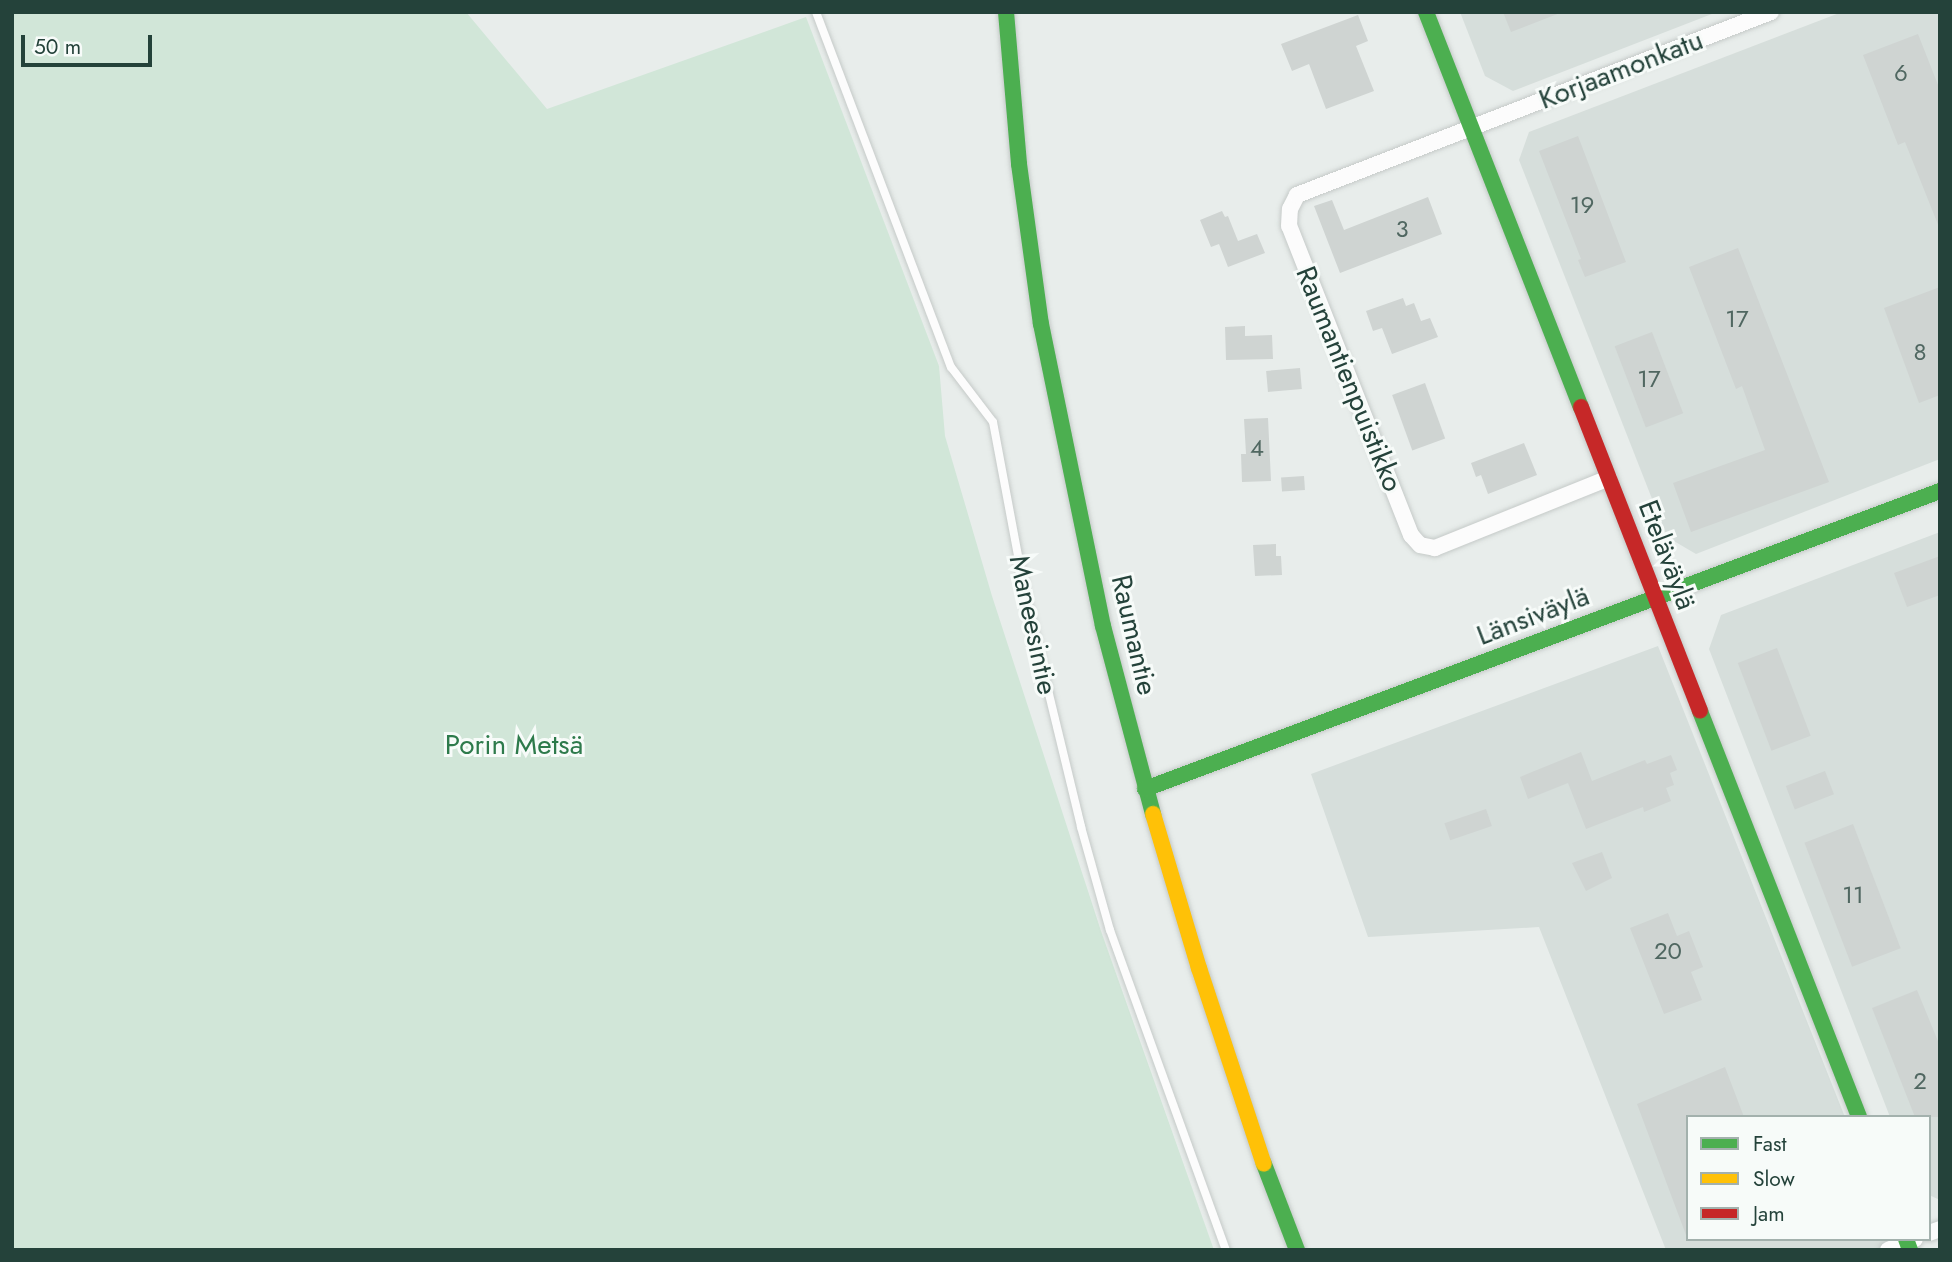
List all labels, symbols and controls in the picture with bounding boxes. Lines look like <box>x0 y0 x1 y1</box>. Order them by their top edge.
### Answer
scale bar <box>24 21 156 65</box>
street label: Korjaamonkatu <box>1534 23 1708 117</box>
text: 50 m <box>34 32 81 62</box>
house number: 6 <box>1894 59 1908 87</box>
house number: 19 <box>1570 191 1594 219</box>
house number: 3 <box>1395 215 1409 243</box>
street label: Raumantienpuistikko <box>1289 262 1409 496</box>
house number: 17 <box>1725 305 1749 333</box>
house number: 8 <box>1913 338 1927 366</box>
house number: 17 <box>1637 365 1661 393</box>
house number: 4 <box>1250 434 1264 462</box>
street label: Eteläväylä <box>1631 496 1703 614</box>
street label: Maneesintie <box>1002 552 1064 698</box>
street label: Raumantie <box>1104 572 1164 698</box>
street label: Länsiväylä <box>1472 579 1594 653</box>
park label: Porin Metsä <box>445 728 583 762</box>
house number: 11 <box>1842 881 1864 909</box>
house number: 20 <box>1654 937 1682 965</box>
house number: 2 <box>1913 1067 1927 1095</box>
legend <box>1686 1115 1931 1241</box>
text: Fast <box>1753 1129 1786 1159</box>
text: Slow <box>1753 1164 1795 1194</box>
text: Jam <box>1753 1199 1785 1229</box>

